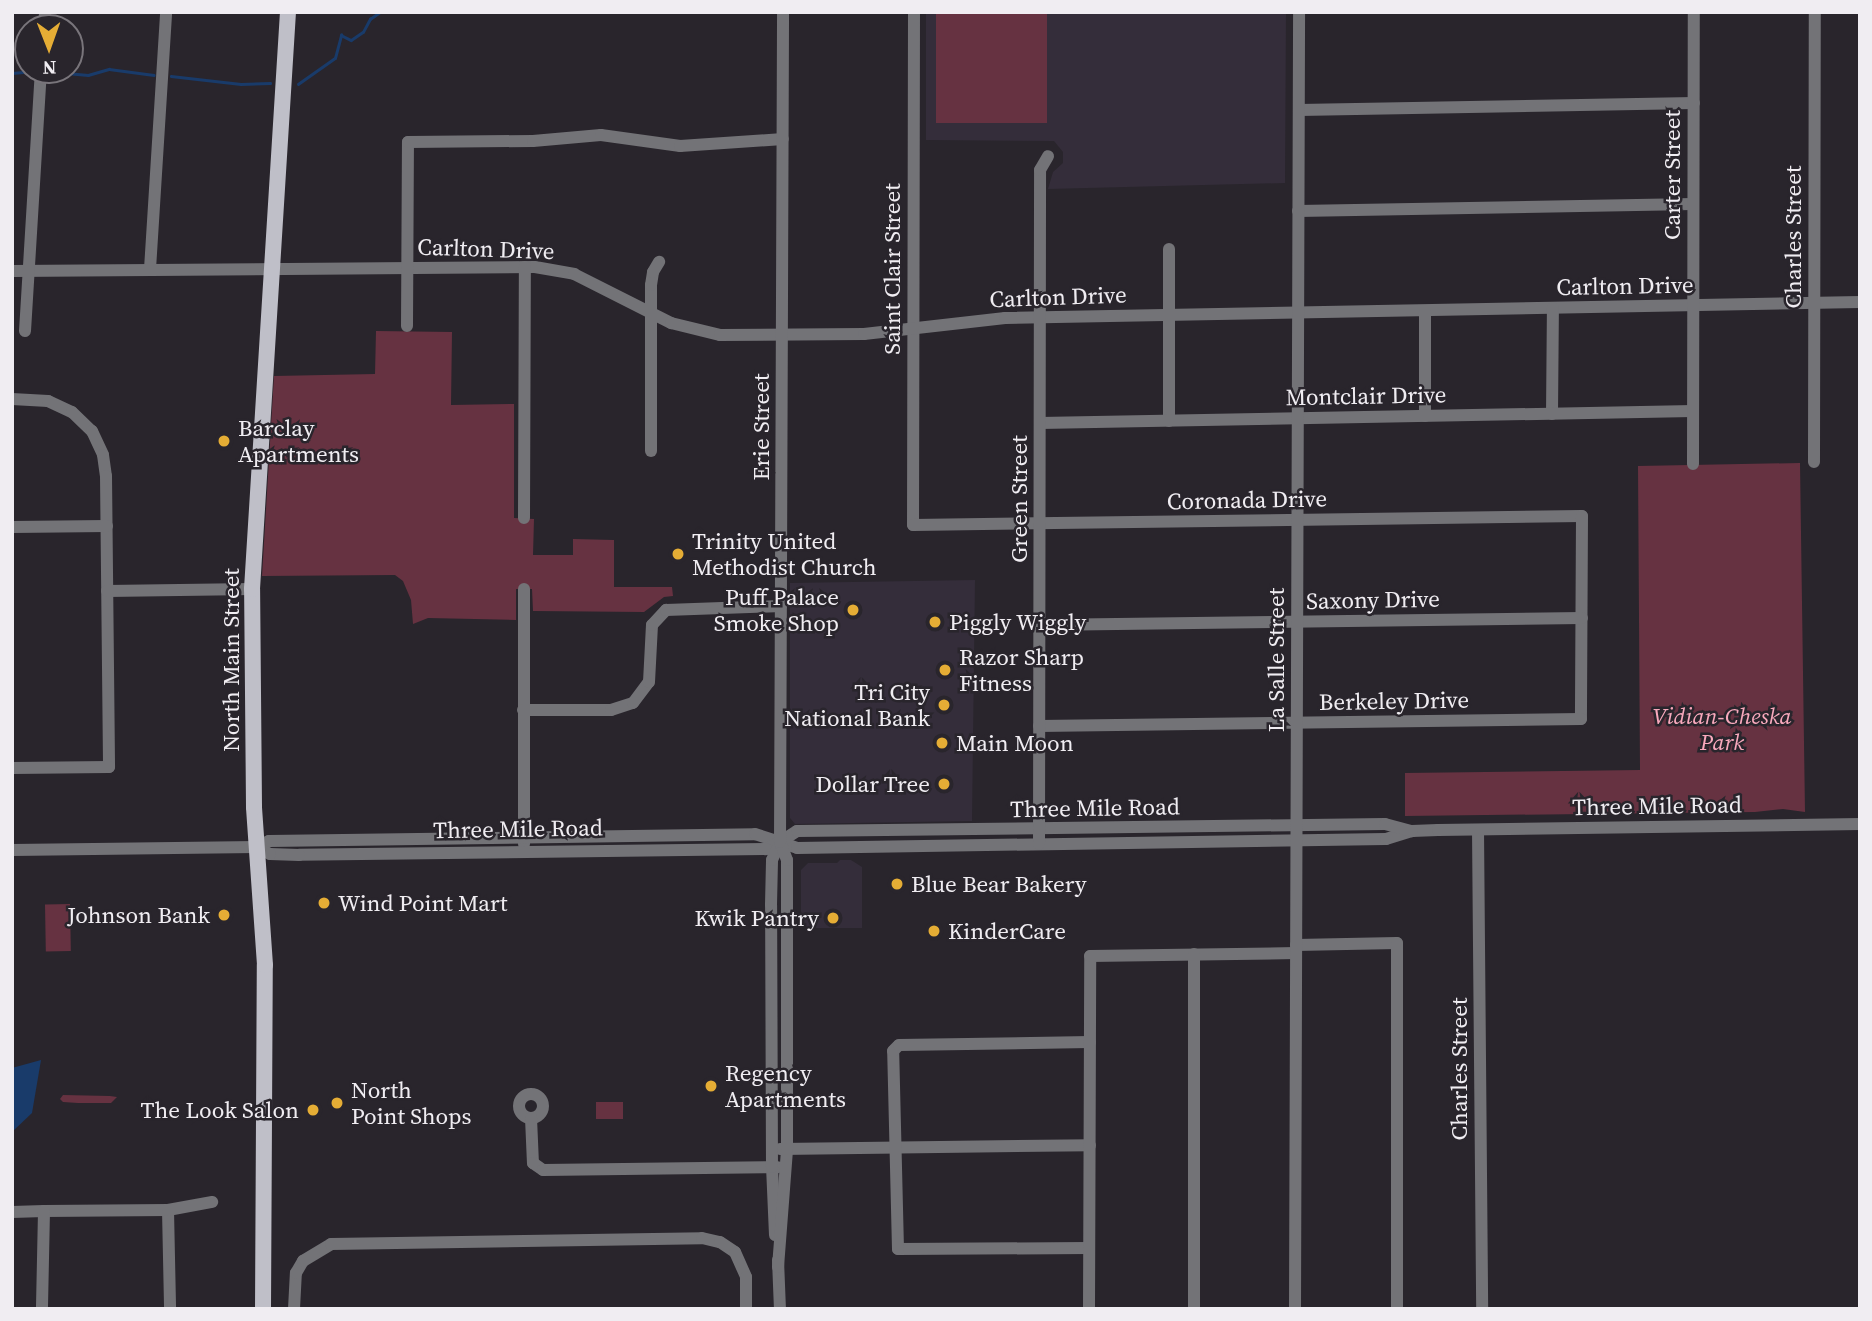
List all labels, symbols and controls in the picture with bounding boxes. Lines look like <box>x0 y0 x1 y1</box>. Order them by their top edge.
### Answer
north arrow <box>14 14 84 84</box>
text: N <box>42 55 56 81</box>
street label: Carter Street <box>1658 110 1686 240</box>
street label: Charles Street <box>1779 166 1807 308</box>
street label: Saint Clair Street <box>878 183 906 355</box>
street label: Carlton Drive <box>417 233 555 265</box>
street label: Carlton Drive <box>1556 271 1694 301</box>
street label: Carlton Drive <box>989 281 1127 313</box>
street label: Erie Street <box>747 374 775 480</box>
street label: Montclair Drive <box>1285 381 1447 411</box>
place label: Barclay Apartments <box>238 414 359 468</box>
marker: Barclay Apartments <box>216 433 232 449</box>
street label: Green Street <box>1005 435 1033 563</box>
street label: Coronada Drive <box>1167 485 1327 515</box>
place label: Trinity United Methodist Church <box>692 527 877 581</box>
marker: Trinity United Methodist Church <box>670 546 686 562</box>
street label: North Main Street <box>217 568 245 752</box>
place label: Puff Palace Smoke Shop <box>714 583 839 637</box>
street label: Saxony Drive <box>1306 585 1440 615</box>
street label: La Salle Street <box>1262 588 1290 732</box>
marker: Puff Palace Smoke Shop <box>845 602 861 618</box>
place label: Piggly Wiggly <box>949 608 1087 636</box>
marker: Piggly Wiggly <box>927 614 943 630</box>
place label: Razor Sharp Fitness <box>959 643 1084 697</box>
marker: Razor Sharp Fitness <box>937 662 953 678</box>
place label: Tri City National Bank <box>784 678 930 732</box>
street label: Berkeley Drive <box>1319 686 1469 716</box>
marker: Tri City National Bank <box>936 697 952 713</box>
park label: Vidian-Cheska Park <box>1653 702 1791 756</box>
place label: Main Moon <box>956 729 1074 757</box>
marker: Main Moon <box>934 735 950 751</box>
place label: Dollar Tree <box>815 770 930 798</box>
marker: Dollar Tree <box>936 776 952 792</box>
street label: Three Mile Road <box>1572 791 1742 821</box>
street label: Three Mile Road <box>1010 793 1180 823</box>
street label: Three Mile Road <box>433 814 603 844</box>
place label: Blue Bear Bakery <box>911 870 1087 898</box>
marker: Blue Bear Bakery <box>889 876 905 892</box>
place label: Wind Point Mart <box>338 889 508 917</box>
marker: Wind Point Mart <box>316 895 332 911</box>
place label: Johnson Bank <box>67 901 210 929</box>
place label: Kwik Pantry <box>695 904 819 932</box>
marker: Johnson Bank <box>216 907 232 923</box>
marker: Kwik Pantry <box>825 910 841 926</box>
place label: KinderCare <box>948 917 1066 945</box>
marker: KinderCare <box>926 923 942 939</box>
street label: Charles Street <box>1445 998 1473 1140</box>
place label: Regency Apartments <box>725 1059 846 1113</box>
place label: North Point Shops <box>351 1076 471 1130</box>
marker: Regency Apartments <box>703 1078 719 1094</box>
marker: North Point Shops <box>329 1095 345 1111</box>
place label: The Look Salon <box>141 1096 299 1124</box>
marker: The Look Salon <box>305 1102 321 1118</box>

